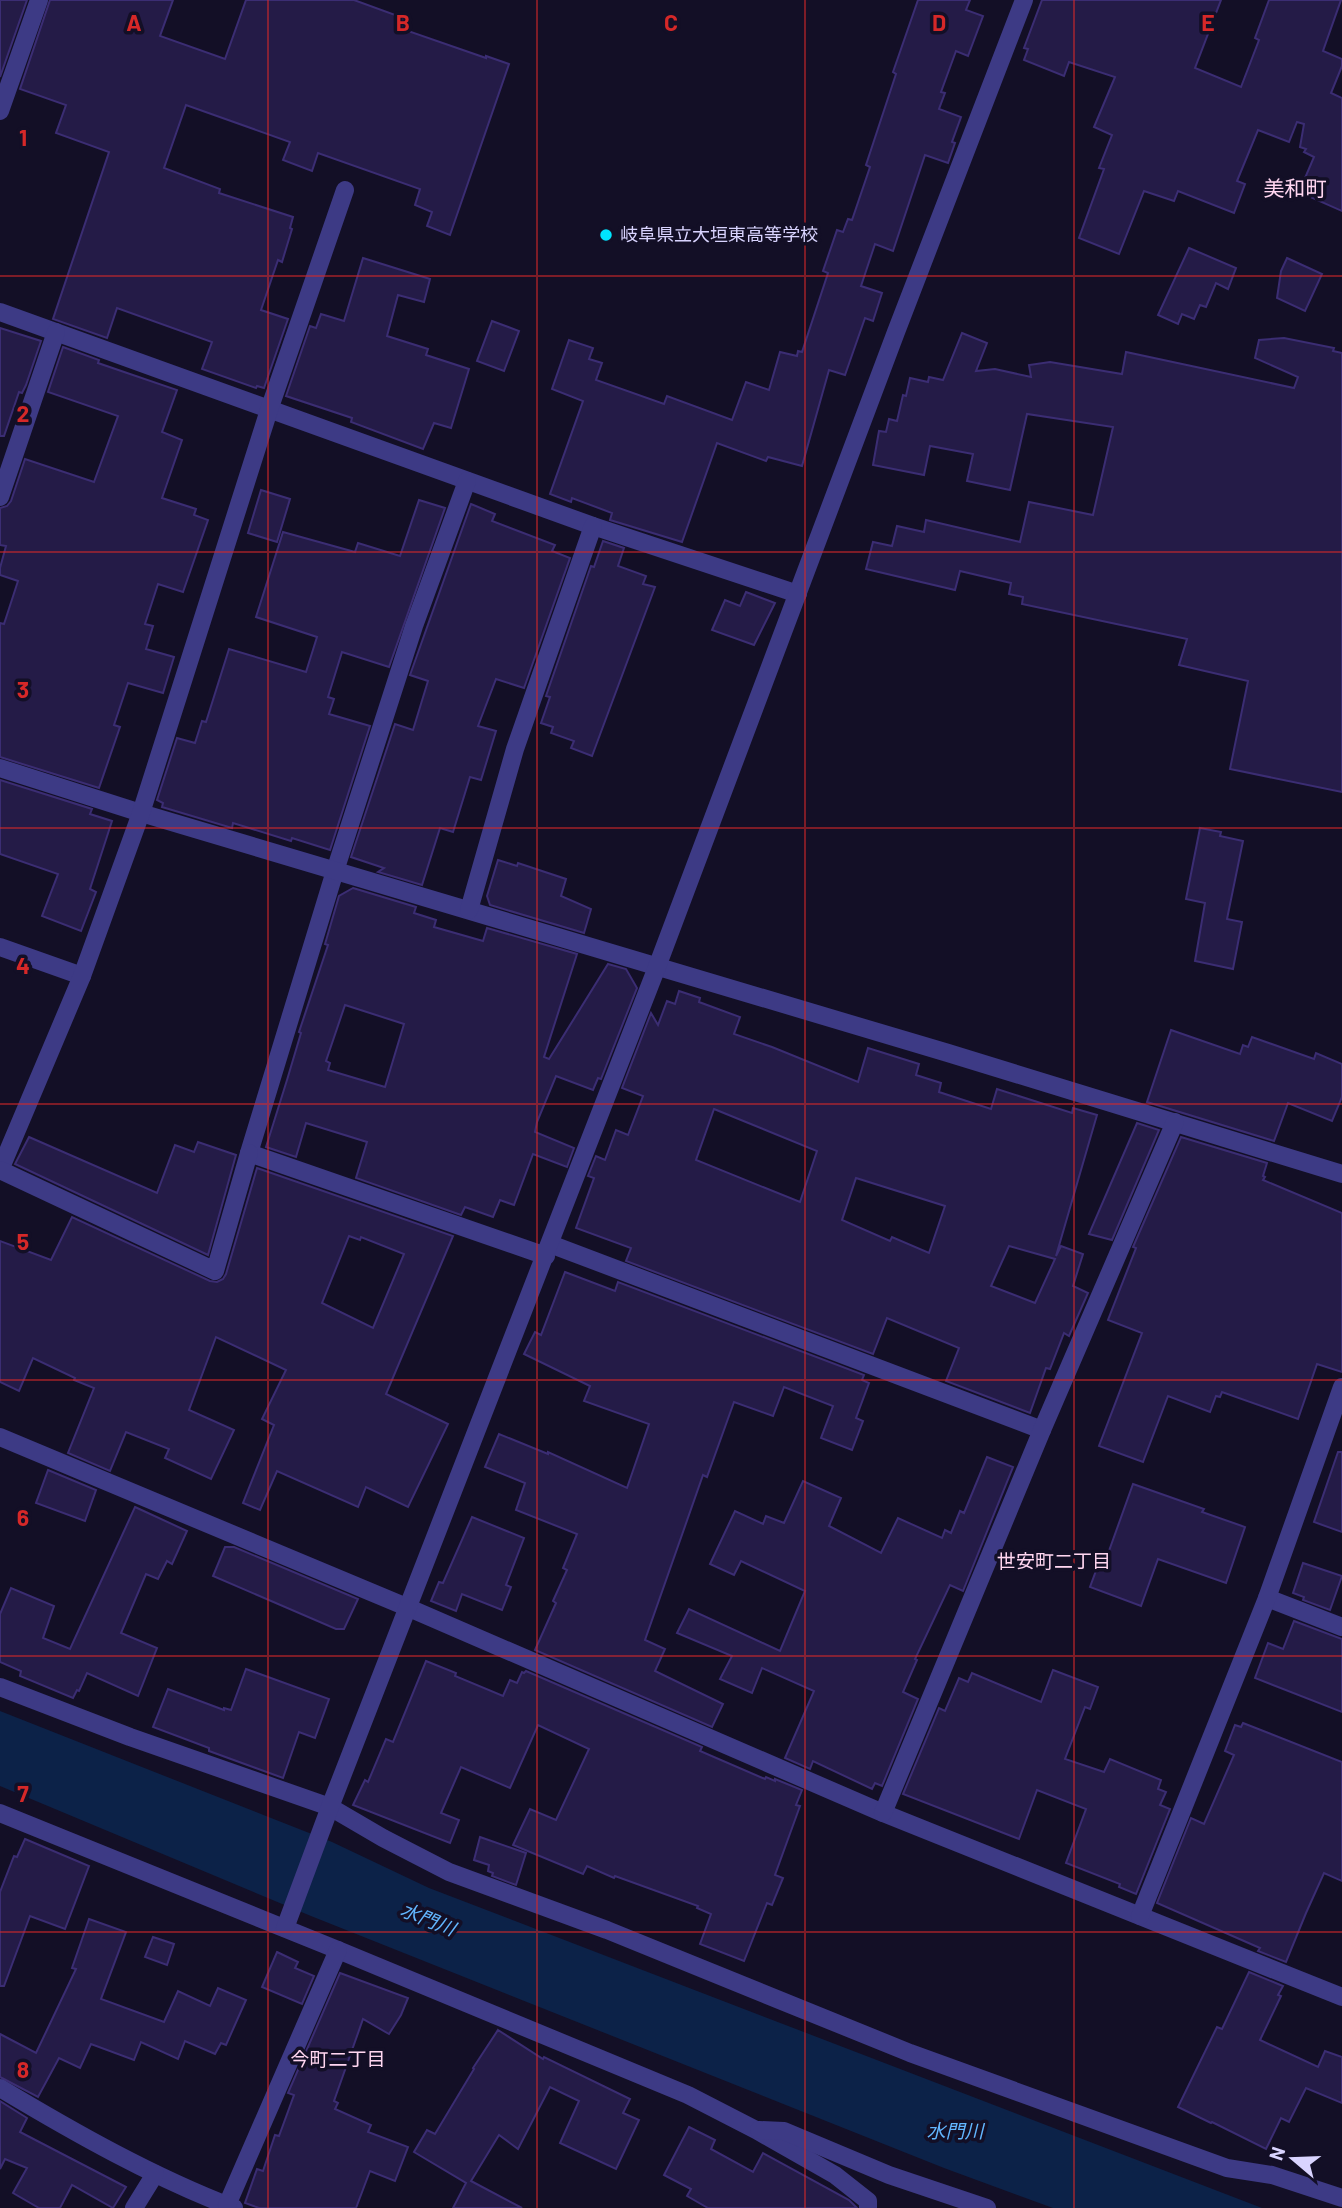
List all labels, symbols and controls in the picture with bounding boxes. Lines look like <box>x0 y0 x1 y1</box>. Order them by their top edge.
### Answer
text: A <box>126 8 142 36</box>
text: B <box>396 8 410 36</box>
text: C <box>664 8 678 36</box>
text: D <box>932 8 946 36</box>
text: E <box>1201 8 1215 36</box>
text: 1 <box>19 123 27 151</box>
district label: 美和町 <box>1264 175 1327 200</box>
place label: 岐阜県立大垣東高等学校 <box>620 223 818 245</box>
marker: 岐阜県立大垣東高等学校 <box>598 227 614 243</box>
text: 2 <box>17 399 29 427</box>
text: 3 <box>17 675 29 703</box>
text: 4 <box>16 951 30 979</box>
text: 5 <box>17 1227 29 1255</box>
text: 6 <box>17 1503 29 1531</box>
district label: 世安町二丁目 <box>997 1549 1111 1572</box>
text: 7 <box>17 1779 29 1807</box>
water label: 水門川 <box>397 1897 461 1941</box>
district label: 今町二丁目 <box>290 2047 386 2070</box>
text: 8 <box>17 2055 29 2083</box>
water label: 水門川 <box>926 2119 985 2142</box>
north arrow <box>1258 2124 1328 2194</box>
text: N <box>1264 2144 1289 2163</box>

